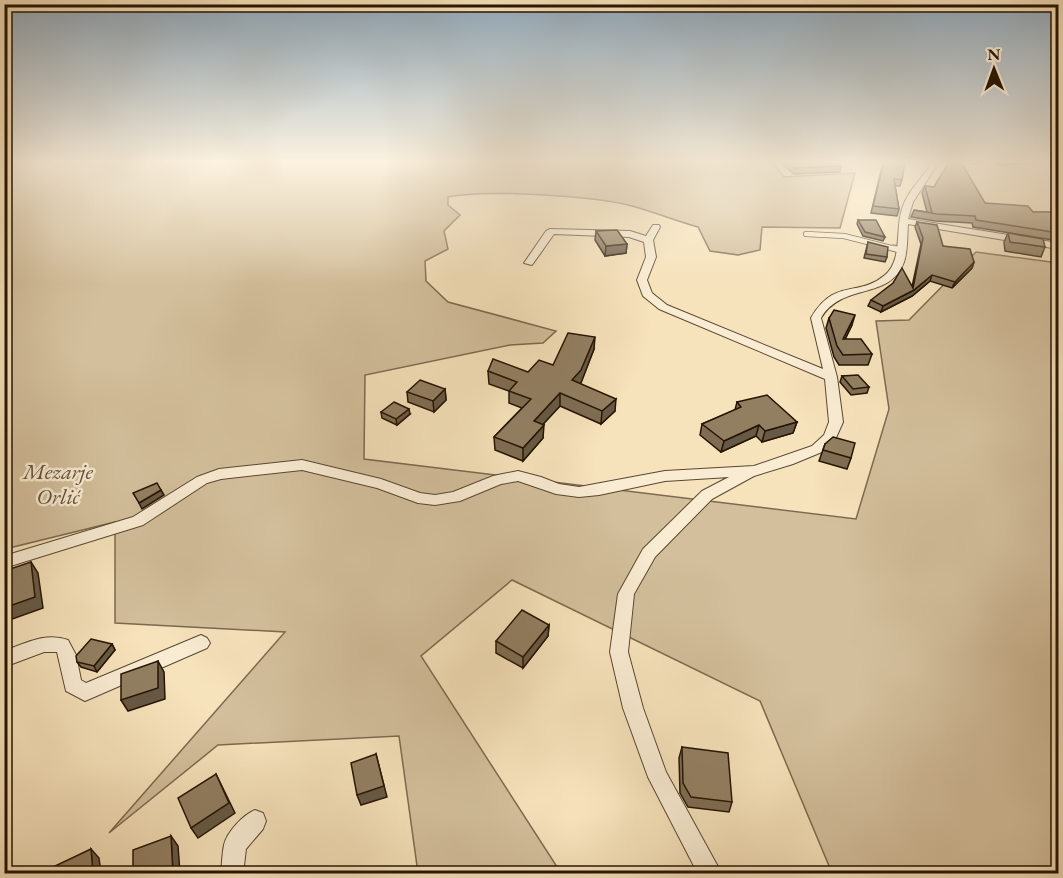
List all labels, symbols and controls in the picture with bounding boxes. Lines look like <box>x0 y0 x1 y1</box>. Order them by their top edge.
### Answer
north arrow <box>964 39 1024 99</box>
text: N <box>987 44 1000 65</box>
park label: Mezarje Orlić <box>21 457 94 511</box>

